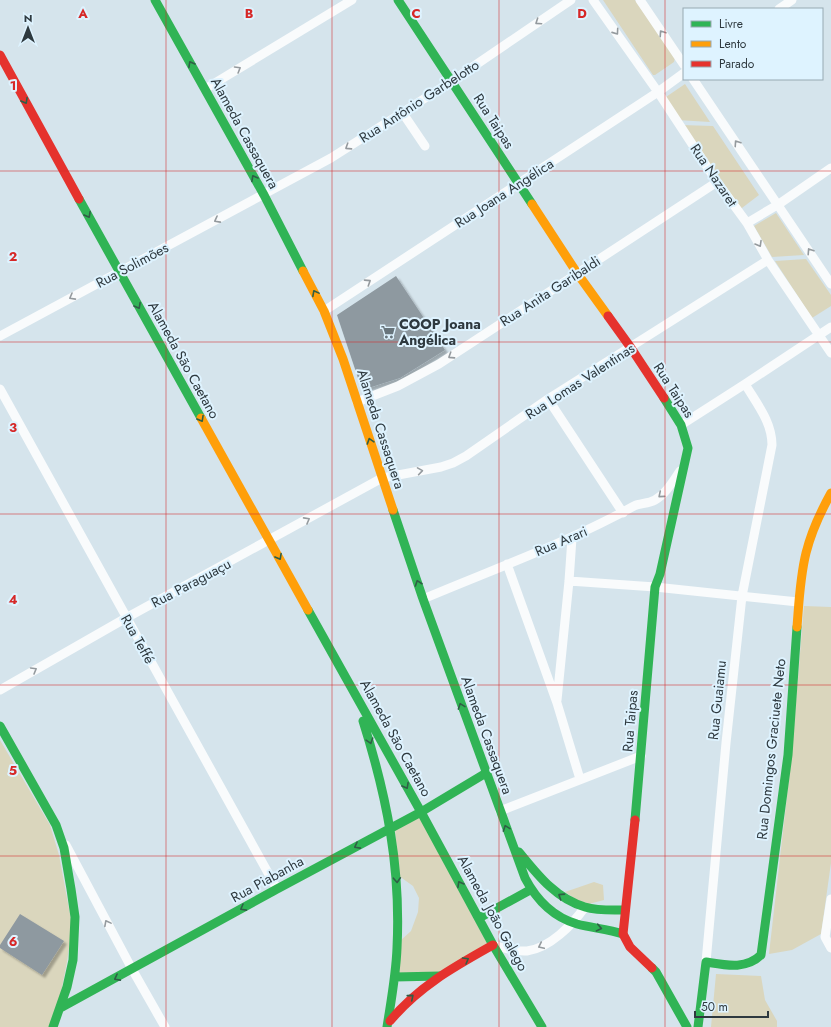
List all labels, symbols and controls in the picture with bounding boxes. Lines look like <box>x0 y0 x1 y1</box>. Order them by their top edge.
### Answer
text: A <box>77 4 88 23</box>
text: B <box>245 4 254 23</box>
text: C <box>411 4 421 23</box>
text: D <box>577 4 587 23</box>
north arrow <box>8 8 48 48</box>
legend <box>683 8 823 80</box>
text: N <box>24 10 32 26</box>
text: Livre <box>719 15 743 33</box>
one-way arrow <box>536 17 543 24</box>
one-way arrow <box>611 28 619 35</box>
one-way arrow <box>659 30 667 37</box>
text: Lento <box>719 35 747 53</box>
street label: Rua Antônio Garbelotto <box>355 54 483 147</box>
text: Parado <box>719 55 755 73</box>
one-way arrow <box>188 61 196 68</box>
one-way arrow <box>234 66 241 74</box>
street label: Alameda Cassaquera <box>206 74 284 192</box>
text: 1 <box>10 76 16 95</box>
street label: Rua Taipas <box>469 90 519 153</box>
one-way arrow <box>21 97 28 104</box>
street label: Rua Nazaret <box>686 140 743 211</box>
one-way arrow <box>734 140 742 147</box>
one-way arrow <box>345 142 352 150</box>
street label: Rua Joana Angélica <box>451 154 557 232</box>
one-way arrow <box>251 175 259 182</box>
one-way arrow <box>83 211 91 218</box>
one-way arrow <box>214 215 221 223</box>
street label: Rua Solimões <box>92 237 172 293</box>
one-way arrow <box>754 240 761 247</box>
text: 2 <box>9 247 17 266</box>
one-way arrow <box>807 248 814 255</box>
street label: Rua Anita Garibaldi <box>496 251 604 331</box>
one-way arrow <box>364 279 371 287</box>
one-way arrow <box>312 290 319 297</box>
one-way arrow <box>69 293 76 300</box>
street label: Alameda São Caetano <box>143 298 225 423</box>
one-way arrow <box>133 302 140 309</box>
place label: COOP Joana Angélica <box>398 314 481 350</box>
supermarket icon: COOP Joana Angélica <box>380 324 396 340</box>
street label: Rua Lomas Valentinas <box>521 338 639 424</box>
one-way arrow <box>448 351 455 358</box>
street label: Rua Taipas <box>649 359 699 422</box>
street label: Alameda Cassaquera <box>352 367 410 491</box>
one-way arrow <box>197 415 204 422</box>
text: 3 <box>9 418 17 437</box>
one-way arrow <box>366 437 375 444</box>
one-way arrow <box>417 467 423 475</box>
one-way arrow <box>658 491 665 498</box>
one-way arrow <box>303 517 310 524</box>
street label: Rua Arari <box>532 521 590 561</box>
one-way arrow <box>274 553 281 560</box>
street label: Rua Paraguaçu <box>148 554 234 612</box>
one-way arrow <box>414 580 423 587</box>
text: 4 <box>8 590 18 609</box>
street label: Rua Teffé <box>116 611 160 667</box>
street label: Rua Domingos Graciuete Neto <box>752 657 790 840</box>
street label: Rua Guaiamu <box>703 659 731 741</box>
one-way arrow <box>30 668 37 675</box>
street label: Alameda Cassaquera <box>456 673 518 797</box>
street label: Alameda São Caetano <box>355 676 437 801</box>
street label: Rua Taipas <box>617 689 643 753</box>
one-way arrow <box>458 702 466 709</box>
one-way arrow <box>365 738 373 745</box>
text: 5 <box>9 761 17 780</box>
one-way arrow <box>402 782 409 789</box>
one-way arrow <box>503 824 511 831</box>
one-way arrow <box>354 841 361 849</box>
street label: Rua Piabanha <box>227 851 307 907</box>
street label: Alameda João Galego <box>453 852 533 975</box>
one-way arrow <box>392 877 401 883</box>
one-way arrow <box>458 881 465 888</box>
one-way arrow <box>558 893 565 901</box>
one-way arrow <box>239 903 247 911</box>
one-way arrow <box>105 919 112 927</box>
one-way arrow <box>596 924 602 932</box>
text: 6 <box>9 932 18 951</box>
one-way arrow <box>538 941 545 949</box>
one-way arrow <box>462 958 470 965</box>
one-way arrow <box>113 973 121 980</box>
scale bar <box>695 993 768 1019</box>
one-way arrow <box>406 994 414 1001</box>
text: 50 m <box>701 998 728 1016</box>

